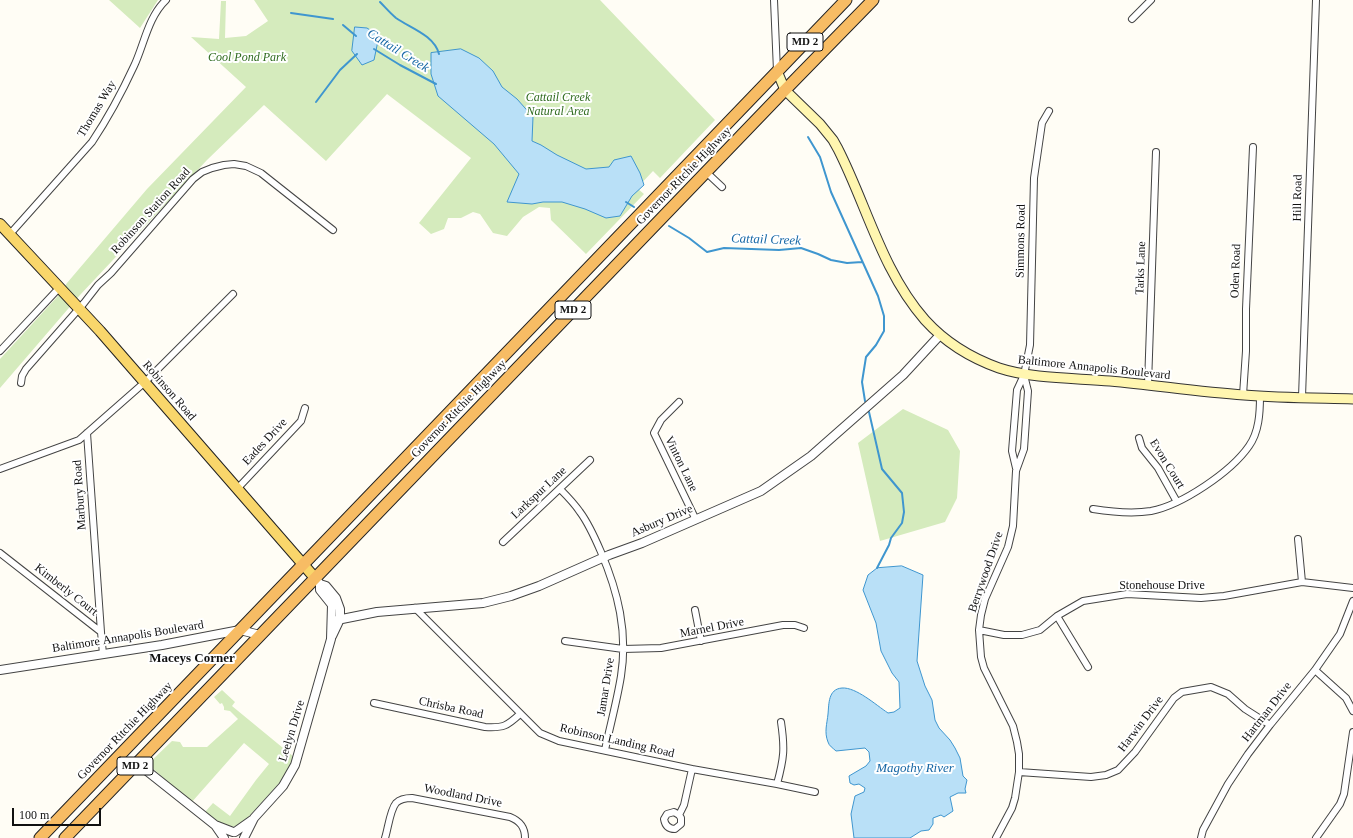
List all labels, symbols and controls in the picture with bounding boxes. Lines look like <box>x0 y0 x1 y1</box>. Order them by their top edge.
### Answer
water label: Cattail Creek <box>364 26 432 76</box>
road number: MD 2 <box>787 33 823 51</box>
park label: Cool Pond Park <box>208 51 286 65</box>
street label: Thomas Way <box>75 78 119 140</box>
park label: Cattail Creek Natural Area <box>526 91 590 119</box>
street label: Governor Ritchie Highway <box>633 124 735 228</box>
street label: Robinson Station Road <box>108 165 194 257</box>
street label: Hill Road <box>1290 174 1306 222</box>
street label: Simmons Road <box>1013 204 1029 278</box>
water label: Cattail Creek <box>731 231 801 249</box>
street label: Tarks Lane <box>1133 241 1149 295</box>
street label: Oden Road <box>1228 244 1244 298</box>
road number: MD 2 <box>555 301 591 319</box>
street label: Baltimore Annapolis Boulevard <box>1017 353 1171 383</box>
street label: Governor Ritchie Highway <box>408 357 510 461</box>
street label: Robinson Road <box>139 358 199 424</box>
street label: Eades Drive <box>240 416 290 468</box>
street label: Vinton Lane <box>661 434 701 494</box>
street label: Evon Court <box>1146 437 1188 491</box>
street label: Marbury Road <box>70 459 90 531</box>
street label: Larkspur Lane <box>508 464 570 522</box>
street label: Asbury Drive <box>629 502 695 540</box>
street label: Berrywood Drive <box>965 530 1007 614</box>
street label: Kimberly Court <box>31 561 101 619</box>
street label: Stonehouse Drive <box>1119 579 1205 593</box>
street label: Marnel Drive <box>679 615 745 641</box>
street label: Baltimore Annapolis Boulevard <box>51 618 205 656</box>
district label: Maceys Corner <box>149 651 235 667</box>
street label: Jamar Drive <box>594 657 618 717</box>
street label: Governor Ritchie Highway <box>74 679 176 783</box>
street label: Hartman Drive <box>1239 679 1295 745</box>
street label: Harwin Drive <box>1115 693 1167 755</box>
street label: Chrisba Road <box>417 694 485 722</box>
street label: Leelyn Drive <box>276 698 308 764</box>
street label: Robinson Landing Road <box>558 721 676 761</box>
road number: MD 2 <box>117 757 153 775</box>
water label: Magothy River <box>876 761 954 777</box>
street label: Woodland Drive <box>423 781 503 811</box>
scale bar <box>14 800 103 826</box>
text: 100 m <box>19 808 49 822</box>

